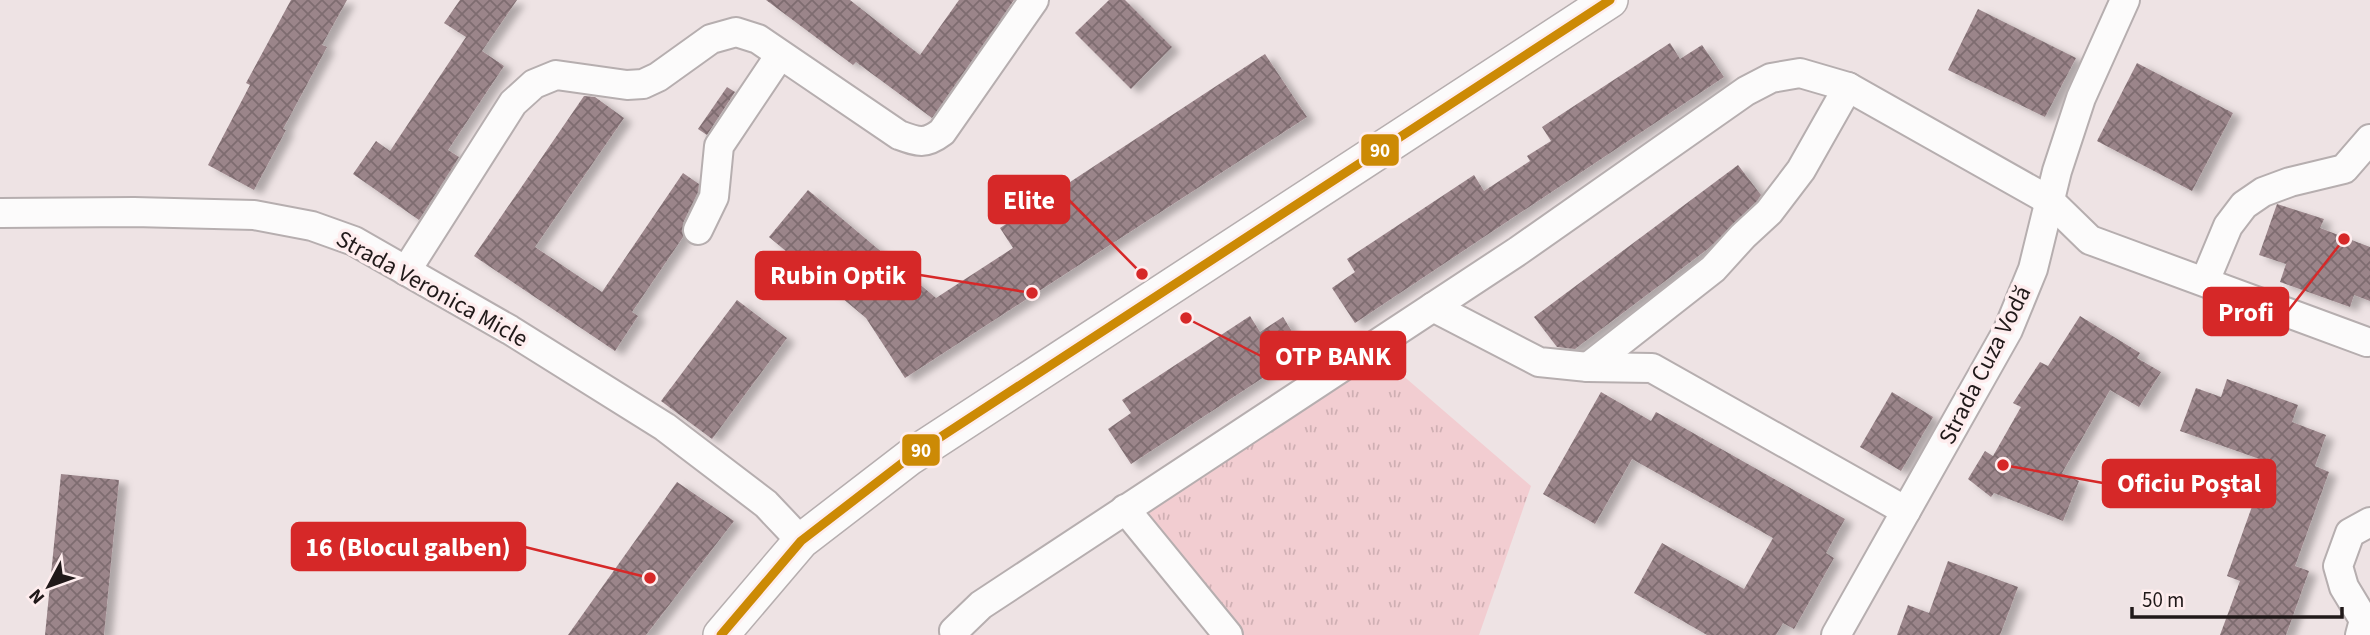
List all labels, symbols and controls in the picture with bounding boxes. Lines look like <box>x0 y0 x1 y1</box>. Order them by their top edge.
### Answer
line badge: 90 <box>1360 133 1400 167</box>
text: 90 <box>1370 138 1390 165</box>
callout: Elite <box>989 176 1069 223</box>
text: Elite <box>1003 182 1055 219</box>
street label: Strada Veronica Micle <box>330 222 534 356</box>
callout: Rubin Optik <box>756 252 920 299</box>
text: Rubin Optik <box>770 257 907 294</box>
street label: Strada Cuza Vodă <box>1930 280 2040 450</box>
callout: Profi <box>2204 288 2288 335</box>
text: Profi <box>2218 294 2274 331</box>
callout: OTP BANK <box>1261 332 1405 379</box>
text: OTP BANK <box>1275 338 1392 375</box>
line badge: 90 <box>901 433 941 467</box>
text: 90 <box>911 438 931 465</box>
callout: Oficiu Poștal <box>2103 460 2275 507</box>
text: Oficiu Poștal <box>2117 465 2262 502</box>
callout: 16 (Blocul galben) <box>292 523 525 570</box>
text: 16 (Blocul galben) <box>305 529 511 566</box>
north arrow <box>14 551 84 621</box>
scale bar <box>2132 576 2342 620</box>
text: N <box>23 583 52 610</box>
text: 50 m <box>2142 585 2184 615</box>

